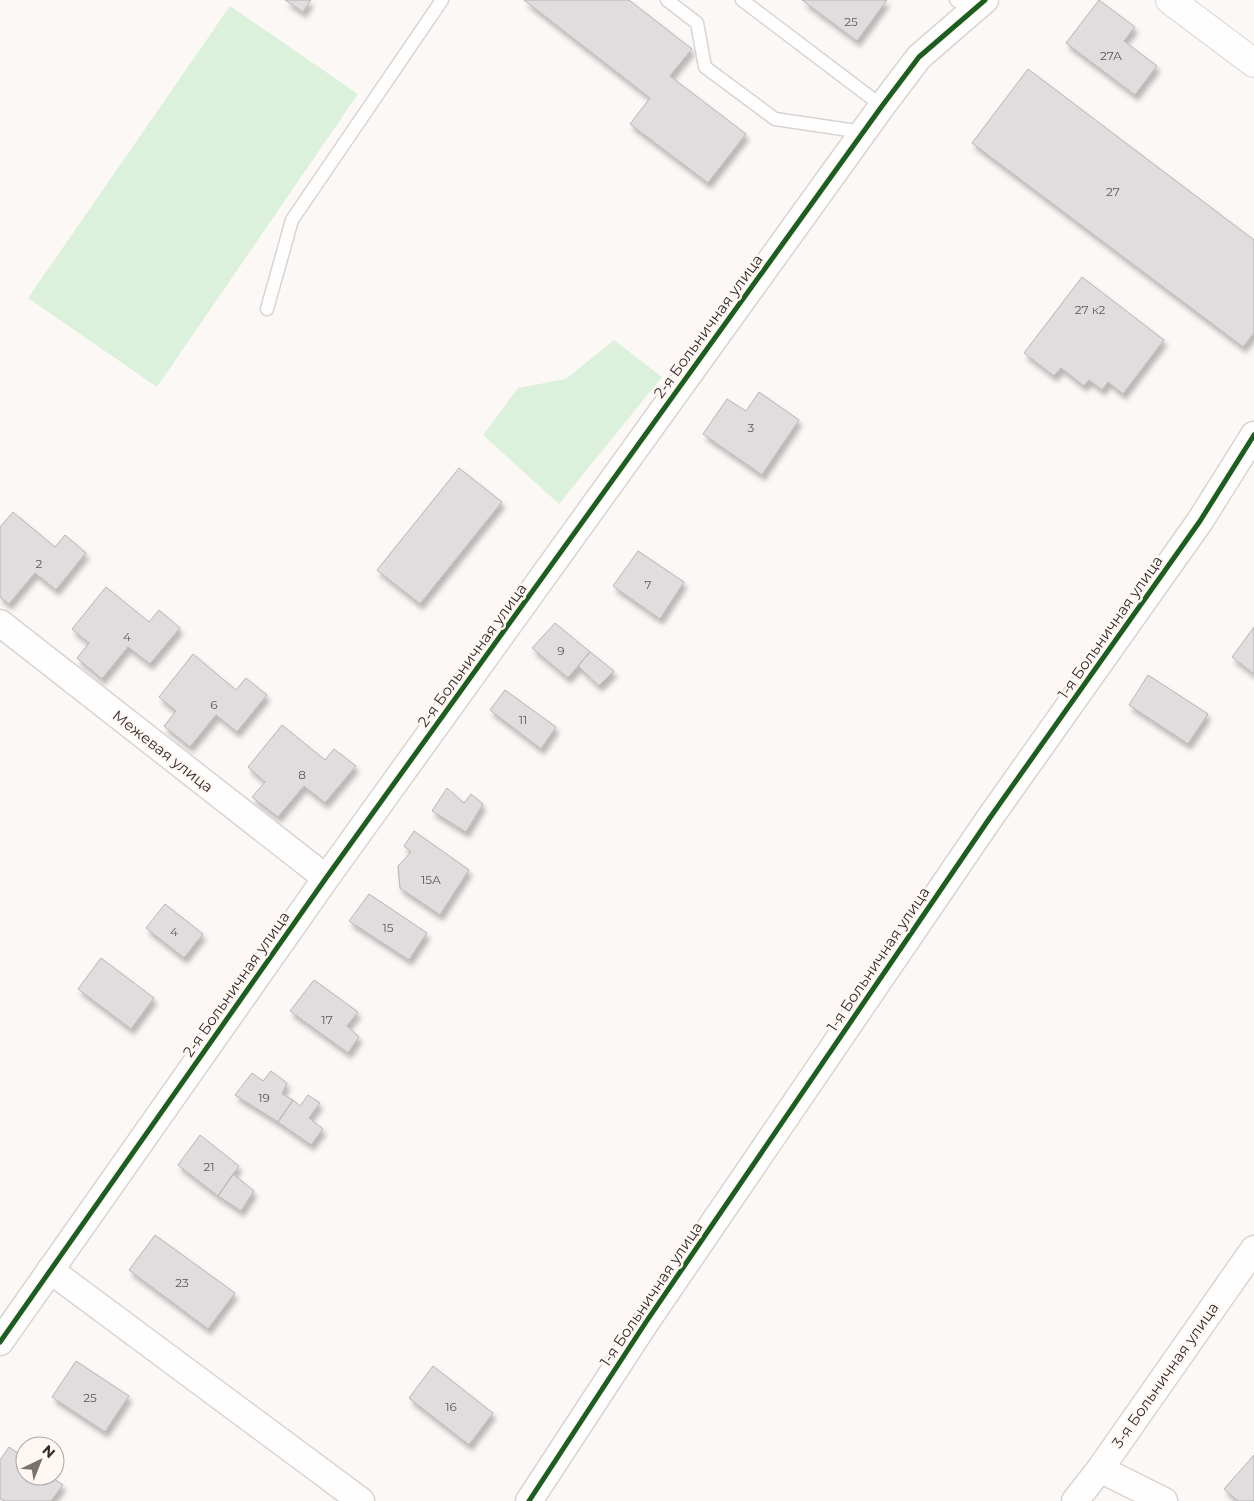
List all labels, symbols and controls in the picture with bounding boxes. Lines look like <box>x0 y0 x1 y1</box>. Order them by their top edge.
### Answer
house number: 25 <box>844 14 858 29</box>
house number: 27А <box>1100 48 1122 63</box>
house number: 27 <box>1106 184 1120 199</box>
street label: 2-я Больничная улица <box>649 250 767 402</box>
house number: 27 к2 <box>1075 302 1106 317</box>
house number: 3 <box>748 420 755 435</box>
street label: 1-я Больничная улица <box>1053 552 1167 702</box>
house number: 2 <box>36 556 43 571</box>
house number: 7 <box>644 577 652 592</box>
street label: 2-я Больничная улица <box>413 579 531 731</box>
house number: 4 <box>123 629 131 644</box>
house number: 9 <box>557 643 565 658</box>
house number: 6 <box>210 697 218 712</box>
street label: Межевая улица <box>109 706 217 796</box>
house number: 11 <box>519 712 527 727</box>
house number: 8 <box>298 767 306 782</box>
house number: 15А <box>421 872 441 887</box>
street label: 1-я Больничная улица <box>823 883 933 1035</box>
street label: 2-я Больничная улица <box>179 908 293 1060</box>
house number: 15 <box>382 920 394 935</box>
house number: 4 <box>170 924 178 939</box>
house number: 17 <box>321 1012 333 1027</box>
house number: 19 <box>258 1090 270 1105</box>
house number: 21 <box>203 1159 215 1174</box>
street label: 1-я Больничная улица <box>596 1218 706 1370</box>
house number: 23 <box>175 1275 189 1290</box>
street label: 3-я Больничная улица <box>1108 1299 1222 1451</box>
house number: 25 <box>83 1390 97 1405</box>
house number: 16 <box>445 1399 457 1414</box>
north arrow <box>15 1436 65 1486</box>
text: N <box>39 1441 59 1462</box>

